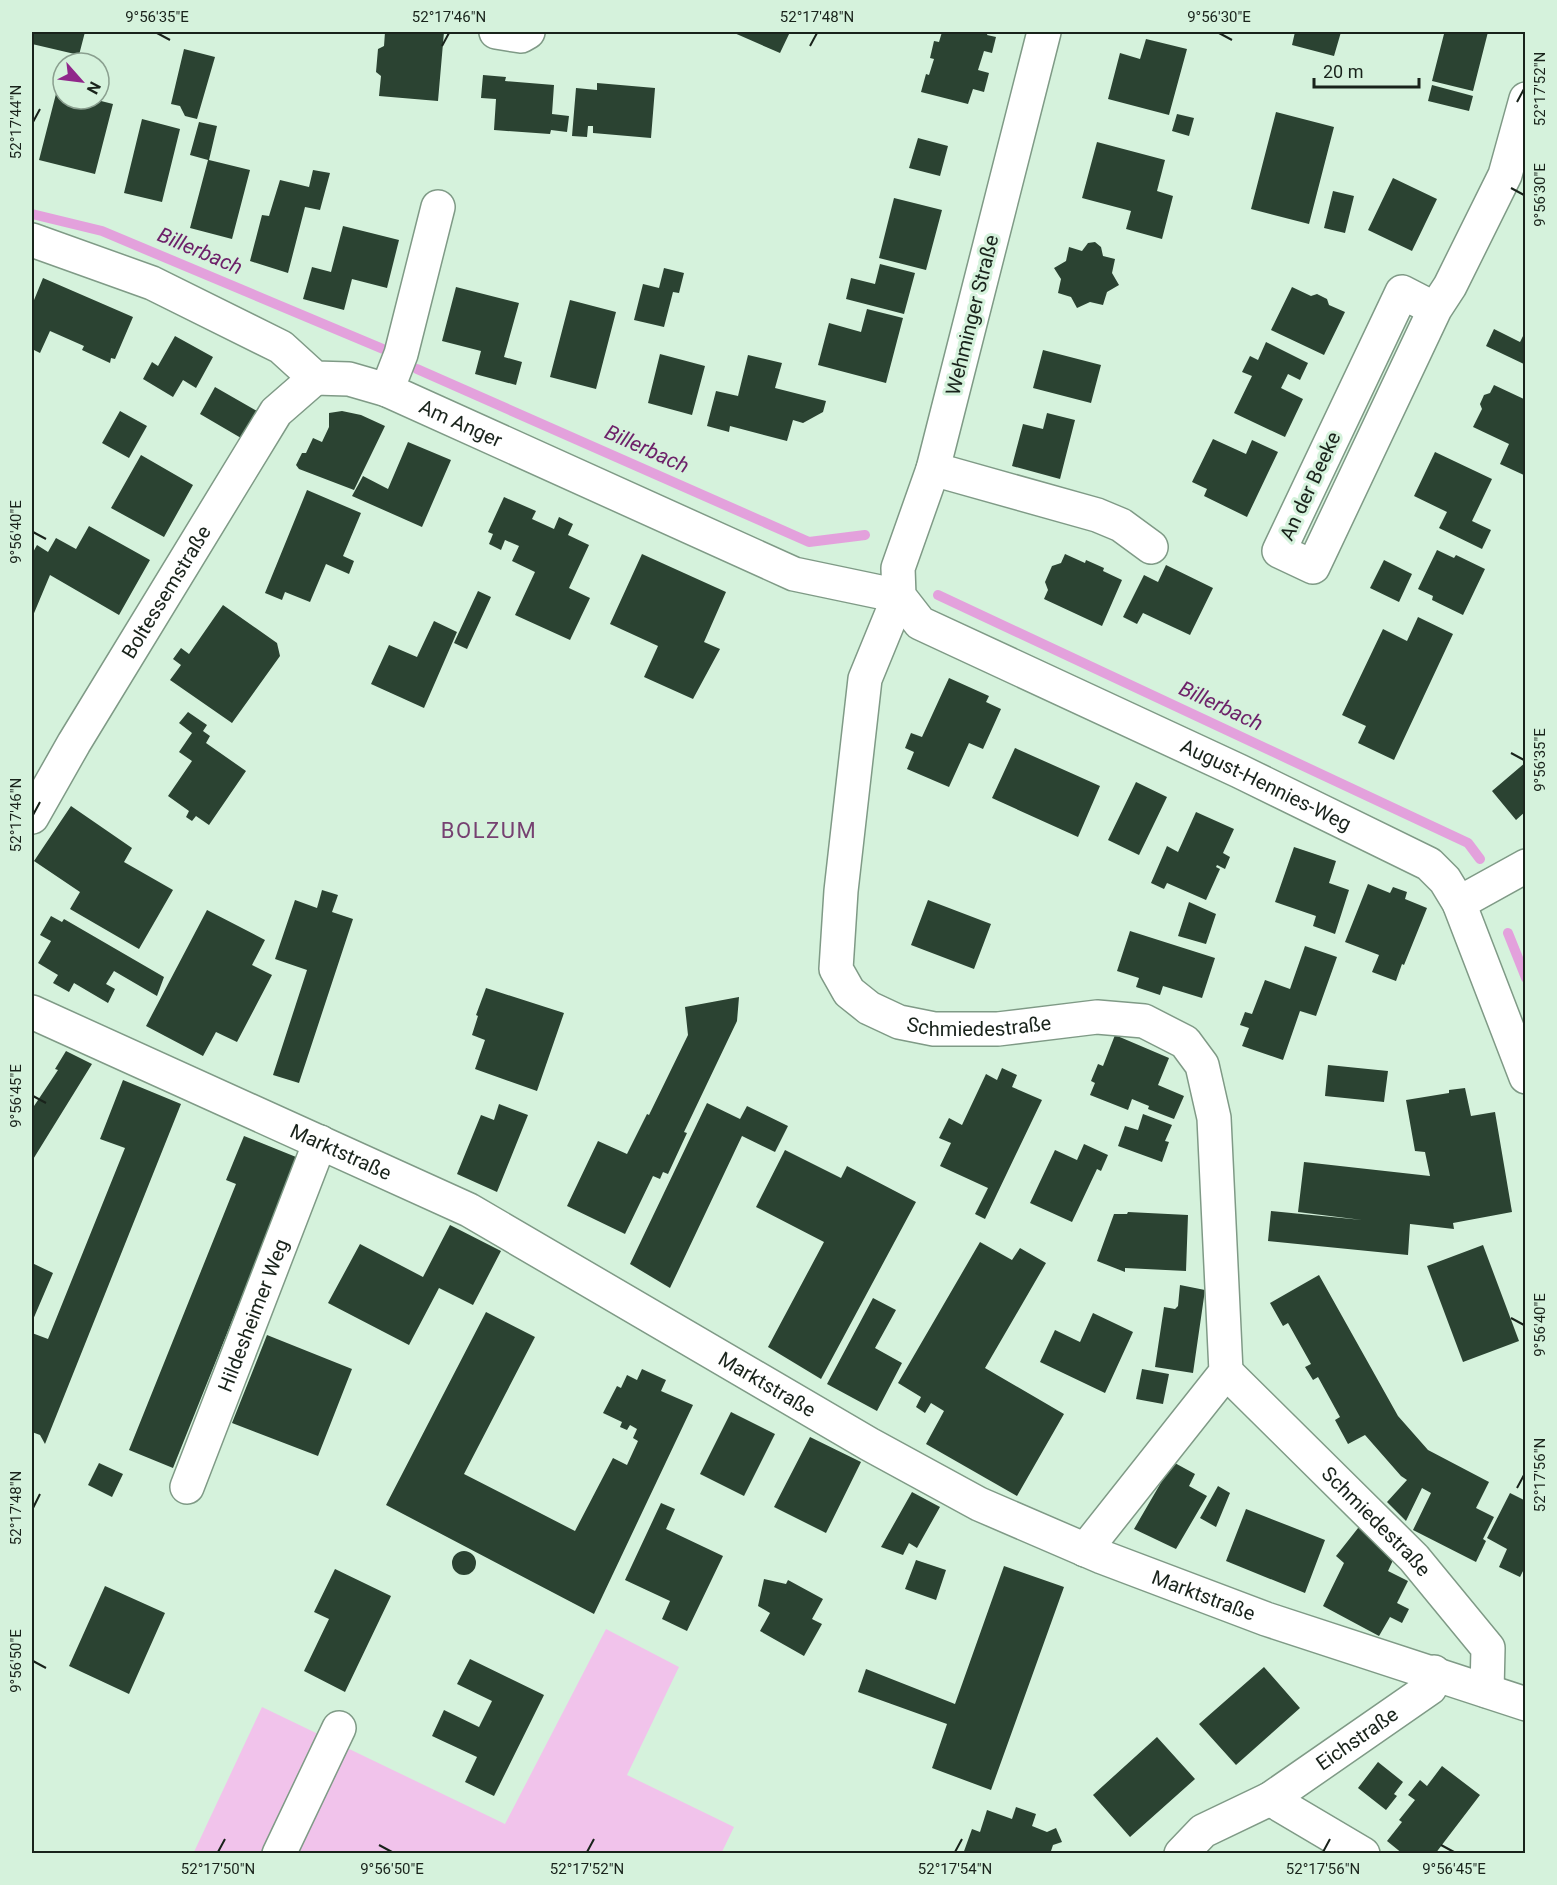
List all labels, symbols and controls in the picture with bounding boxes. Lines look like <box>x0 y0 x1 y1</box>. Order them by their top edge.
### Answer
text: 9°56'35"E <box>125 8 189 26</box>
text: 52°17'46"N <box>412 8 486 26</box>
text: 52°17'48"N <box>780 8 854 26</box>
text: 9°56'30"E <box>1187 8 1251 26</box>
north arrow <box>51 51 111 111</box>
scale bar <box>1314 51 1419 89</box>
text: 52°17'52"N <box>1531 52 1549 126</box>
text: 20 m <box>1323 61 1363 82</box>
text: N <box>83 78 105 97</box>
text: 52°17'44"N <box>7 85 25 159</box>
text: 9°56'30"E <box>1531 163 1549 227</box>
water label: Billerbach <box>154 222 246 280</box>
street label: Wehminger Straße <box>940 232 1004 398</box>
street label: Am Anger <box>416 394 506 453</box>
water label: Billerbach <box>601 420 693 478</box>
street label: An der Beeke <box>1274 428 1346 544</box>
text: 9°56'40"E <box>7 500 25 564</box>
street label: Boltessemstraße <box>116 521 216 663</box>
water label: Billerbach <box>1175 676 1267 736</box>
text: 9°56'35"E <box>1531 728 1549 792</box>
street label: August-Hennies-Weg <box>1177 734 1355 836</box>
text: 52°17'46"N <box>7 778 25 852</box>
district label: BOLZUM <box>441 818 537 843</box>
street label: Schmiedestraße <box>905 1011 1052 1041</box>
text: 9°56'45"E <box>7 1064 25 1128</box>
street label: Marktstraße <box>286 1119 395 1185</box>
street label: Hildesheimer Weg <box>213 1235 294 1395</box>
text: 9°56'40"E <box>1531 1293 1549 1357</box>
street label: Marktstraße <box>714 1347 820 1422</box>
text: 52°17'56"N <box>1531 1438 1549 1512</box>
street label: Schmiedestraße <box>1317 1462 1436 1581</box>
text: 52°17'48"N <box>7 1471 25 1545</box>
street label: Marktstraße <box>1149 1565 1259 1626</box>
text: 9°56'50"E <box>7 1629 25 1693</box>
street label: Eichstraße <box>1311 1702 1403 1775</box>
text: 52°17'50"N <box>181 1860 255 1878</box>
text: 9°56'50"E <box>360 1860 424 1878</box>
text: 52°17'52"N <box>550 1860 624 1878</box>
text: 52°17'54"N <box>918 1860 992 1878</box>
text: 52°17'56"N <box>1286 1860 1360 1878</box>
text: 9°56'45"E <box>1422 1860 1486 1878</box>

